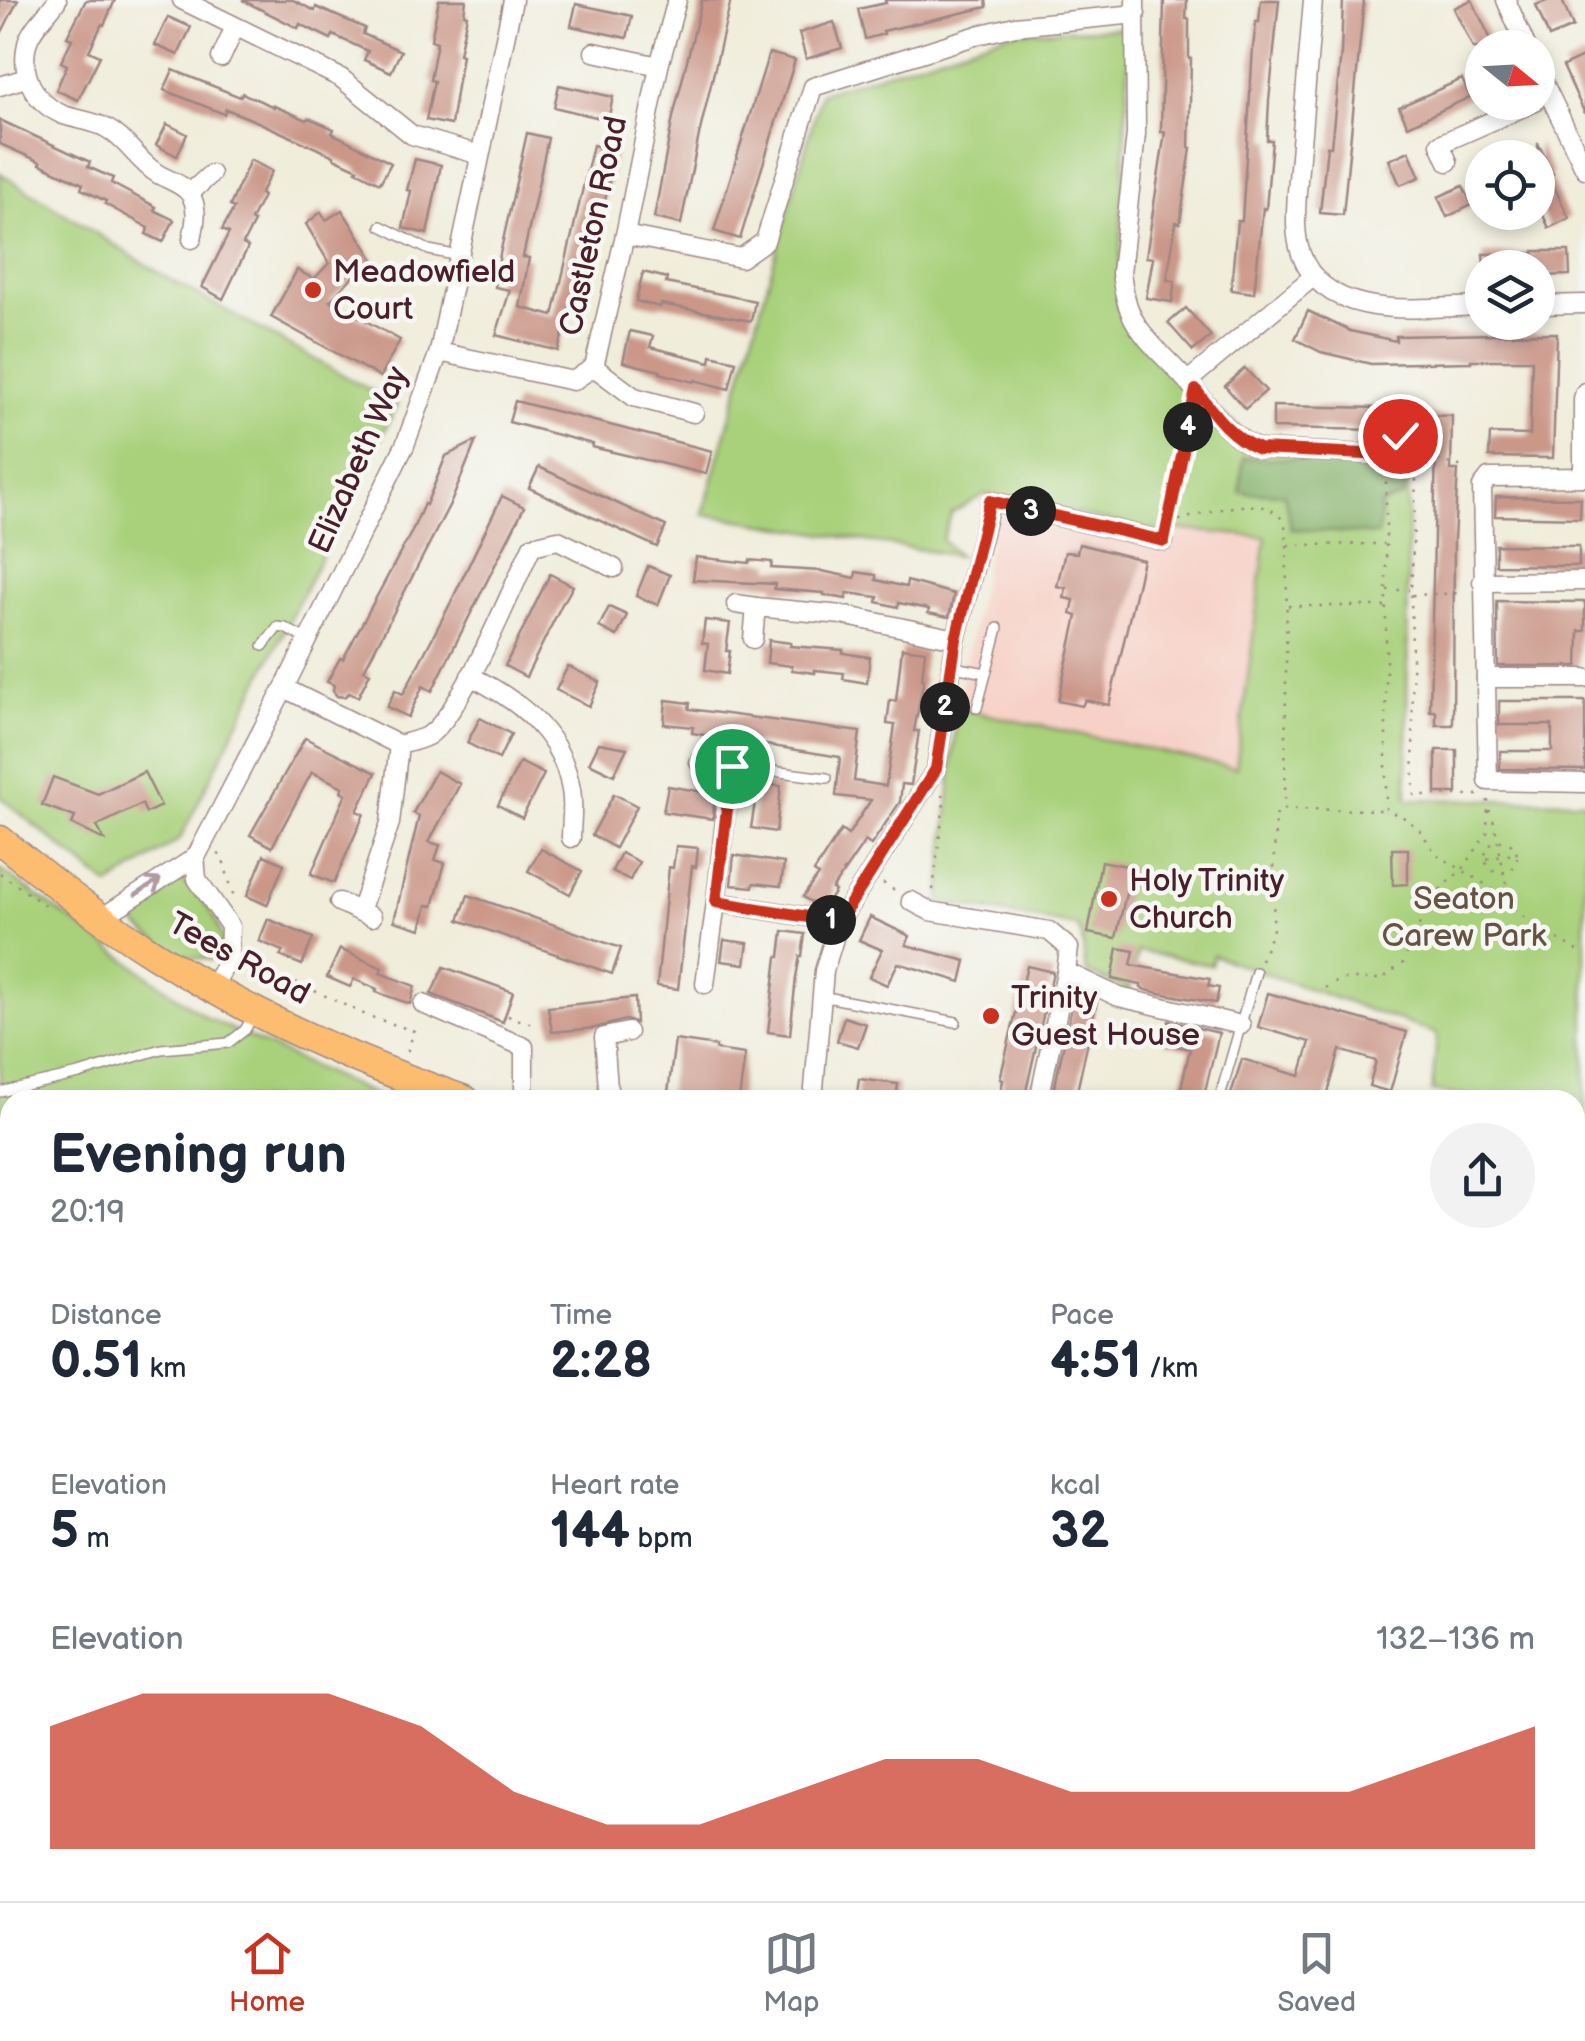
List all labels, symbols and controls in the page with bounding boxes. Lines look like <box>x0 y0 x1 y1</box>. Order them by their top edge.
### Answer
north arrow <box>1465 30 1555 120</box>
map controls <box>1465 30 1555 340</box>
street label: Castleton Road <box>552 113 636 339</box>
button: locate <box>1465 140 1555 230</box>
button: layers <box>1465 250 1555 340</box>
place label: Meadowfield Court <box>333 253 515 329</box>
marker: Meadowfield Court <box>302 279 324 301</box>
street label: Elizabeth Way <box>300 360 418 560</box>
pin <box>1358 394 1443 479</box>
pin: 4 <box>1163 402 1213 452</box>
icon: check <box>1373 409 1428 464</box>
text: 4 <box>1180 410 1196 443</box>
pin: 3 <box>1006 486 1056 536</box>
text: 3 <box>1023 494 1039 527</box>
pin: 2 <box>920 682 970 732</box>
text: 2 <box>937 690 953 723</box>
pin <box>690 724 775 809</box>
icon: arrive <box>705 739 760 794</box>
place label: Holy Trinity Church <box>1129 862 1285 938</box>
one-way arrow <box>133 877 162 898</box>
park label: Seaton Carew Park <box>1381 880 1547 956</box>
marker: Holy Trinity Church <box>1098 888 1120 910</box>
pin: 1 <box>806 895 856 945</box>
text: 1 <box>825 903 837 936</box>
street label: Tees Road <box>161 904 317 1014</box>
place label: Trinity Guest House <box>1011 979 1200 1055</box>
marker: Trinity Guest House <box>980 1005 1002 1027</box>
text: Evening run <box>50 1122 347 1189</box>
button: share <box>1430 1123 1535 1228</box>
text: 20:19 <box>50 1193 125 1232</box>
text: Distance <box>50 1299 162 1332</box>
text: Time <box>550 1299 612 1332</box>
text: Pace <box>1050 1299 1114 1332</box>
text: 0.51 <box>50 1332 142 1392</box>
text: 2:28 <box>550 1332 652 1392</box>
text: 4:51 <box>1050 1332 1141 1392</box>
text: km <box>142 1352 187 1385</box>
text: /km <box>1141 1352 1198 1385</box>
text: Elevation <box>50 1469 167 1502</box>
text: Heart rate <box>550 1469 679 1502</box>
text: kcal <box>1050 1469 1100 1502</box>
text: 5 <box>50 1502 79 1562</box>
text: 144 <box>550 1502 630 1562</box>
text: 32 <box>1050 1502 1109 1562</box>
text: m <box>79 1522 110 1555</box>
text: bpm <box>630 1522 693 1555</box>
text: Elevation <box>50 1620 183 1659</box>
text: 132–136 m <box>1376 1620 1535 1659</box>
tab: Home <box>229 1926 305 2019</box>
tab: Map <box>763 1926 819 2019</box>
tab: Saved <box>1277 1926 1356 2019</box>

